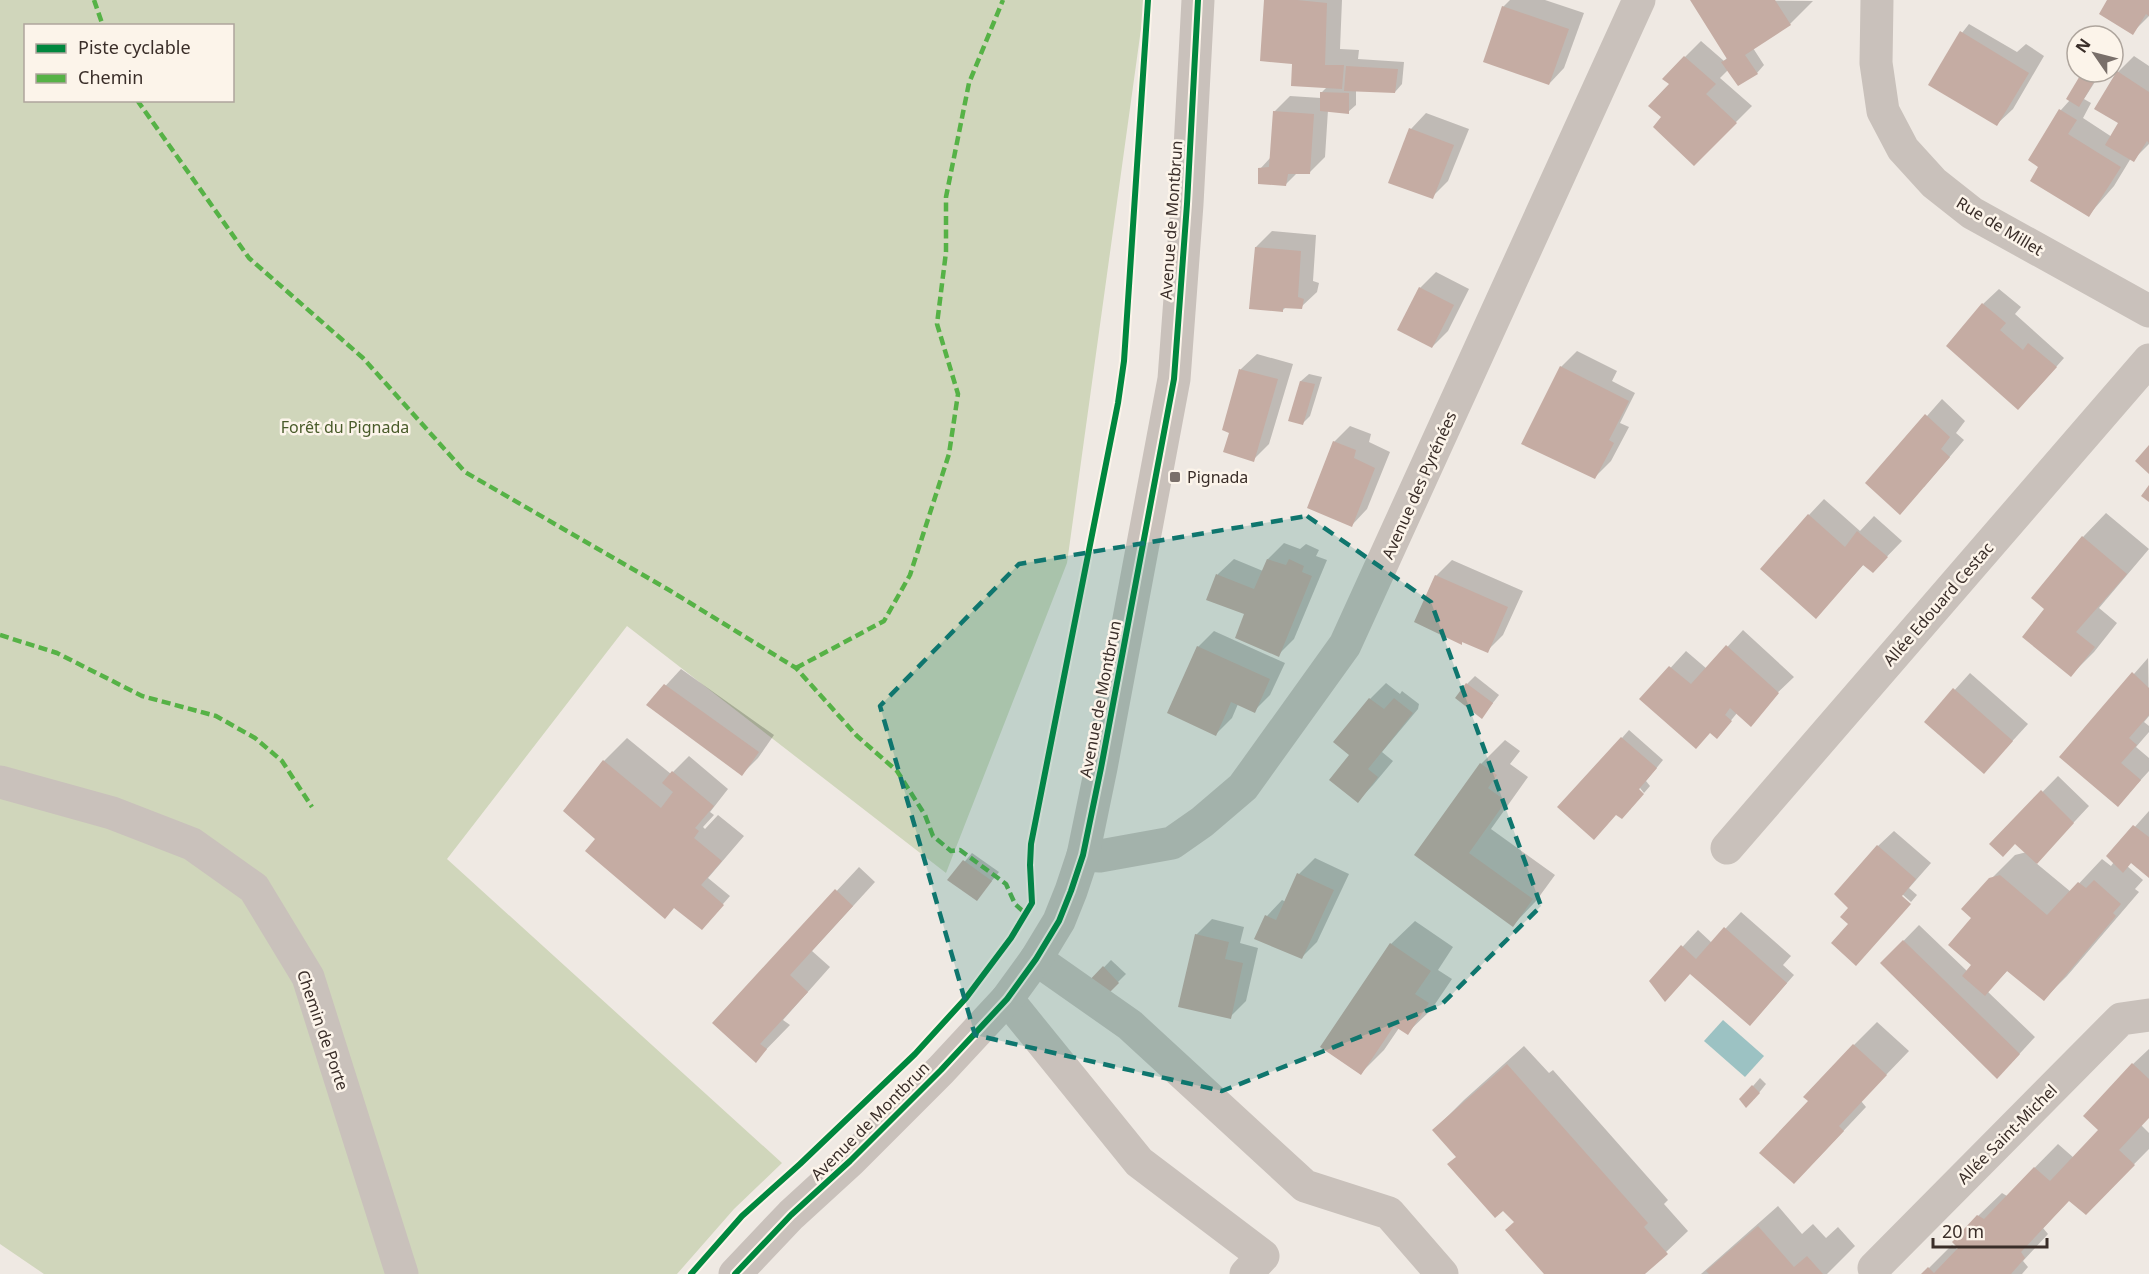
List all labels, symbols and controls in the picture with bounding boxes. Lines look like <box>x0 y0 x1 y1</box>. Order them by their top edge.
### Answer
legend <box>24 24 234 102</box>
north arrow <box>2065 24 2125 84</box>
text: N <box>2070 34 2095 57</box>
text: Piste cyclable <box>78 35 191 59</box>
text: Chemin <box>78 65 143 89</box>
street label: Avenue de Montbrun <box>1154 140 1188 300</box>
street label: Rue de Millet <box>1952 191 2048 261</box>
street label: Avenue des Pyrénées <box>1376 408 1462 562</box>
park label: Forêt du Pignada <box>281 416 409 438</box>
place label: Pignada <box>1187 466 1248 488</box>
marker: Pignada <box>1168 470 1182 484</box>
street label: Allée Edouard Cestac <box>1878 537 1998 671</box>
street label: Avenue de Montbrun <box>1074 619 1126 779</box>
street label: Chemin de Porte <box>292 967 354 1093</box>
street label: Avenue de Montbrun <box>806 1057 934 1185</box>
street label: Allée Saint-Michel <box>1952 1079 2062 1189</box>
scale bar <box>1933 1211 2047 1249</box>
text: 20 m <box>1942 1219 1984 1243</box>

